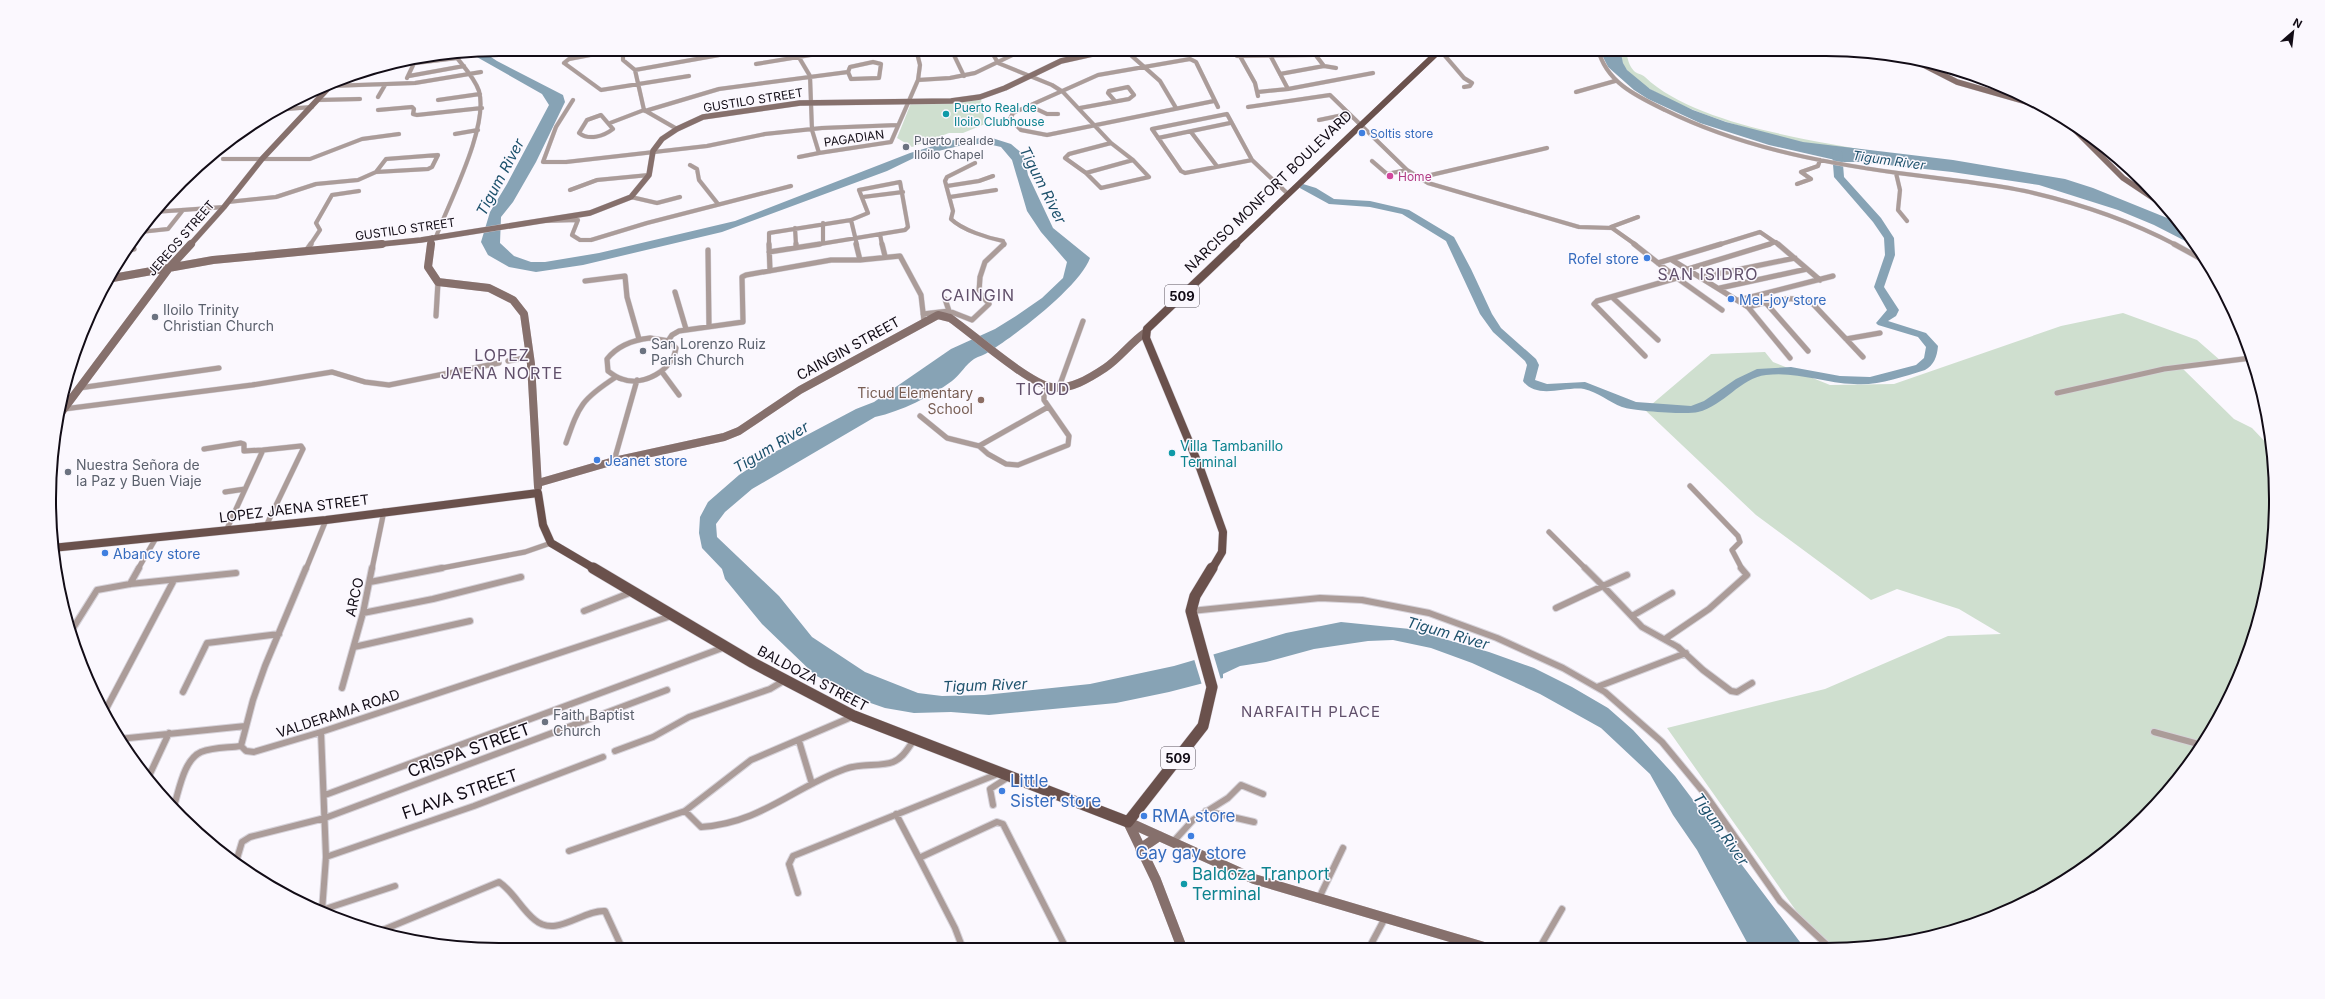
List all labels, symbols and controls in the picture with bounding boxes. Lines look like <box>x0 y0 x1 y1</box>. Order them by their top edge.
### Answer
north arrow <box>2273 12 2313 52</box>
text: N <box>2291 15 2305 31</box>
street label: GUSTILO STREET <box>702 85 804 115</box>
place label: Puerto Real de Iloilo Clubhouse <box>954 100 1045 129</box>
street label: NARCISO MONFORT BOULEVARD <box>1181 106 1355 276</box>
marker: Puerto Real de Iloilo Clubhouse <box>941 109 951 119</box>
street label: PAGADIAN <box>823 126 885 150</box>
place label: Soltis store <box>1370 126 1433 141</box>
marker: Soltis store <box>1357 128 1367 138</box>
place label: Puerto real de Iloilo Chapel <box>914 133 994 162</box>
water label: Tigum River <box>472 135 528 219</box>
marker: Puerto real de Iloilo Chapel <box>901 142 911 152</box>
water label: Tigum River <box>1015 143 1071 227</box>
water label: Tigum River <box>1852 147 1927 173</box>
place label: Home <box>1398 169 1432 184</box>
marker: Home <box>1385 171 1395 181</box>
street label: JEREOS STREET <box>144 197 218 279</box>
street label: GUSTILO STREET <box>354 215 456 243</box>
place label: Rofel store <box>1568 250 1639 267</box>
marker: Rofel store <box>1642 253 1652 263</box>
district label: SAN ISIDRO <box>1658 264 1758 284</box>
district label: CAINGIN <box>941 285 1015 305</box>
road number: 509 <box>1165 285 1199 307</box>
place label: Mel-joy store <box>1739 291 1826 308</box>
marker: Mel-joy store <box>1726 294 1736 304</box>
place label: Iloilo Trinity Christian Church <box>163 301 274 334</box>
marker: Iloilo Trinity Christian Church <box>150 312 160 322</box>
street label: CAINGIN STREET <box>793 313 903 383</box>
place label: San Lorenzo Ruiz Parish Church <box>651 335 766 368</box>
district label: LOPEZ JAENA NORTE <box>441 345 563 383</box>
marker: San Lorenzo Ruiz Parish Church <box>638 346 648 356</box>
district label: TICUD <box>1016 379 1070 399</box>
place label: Ticud Elementary School <box>857 384 973 417</box>
marker: Ticud Elementary School <box>976 395 986 405</box>
water label: Tigum River <box>730 417 812 477</box>
place label: Villa Tambanillo Terminal <box>1180 437 1283 470</box>
marker: Villa Tambanillo Terminal <box>1167 448 1177 458</box>
place label: Jeanet store <box>605 452 688 469</box>
marker: Jeanet store <box>592 455 602 465</box>
place label: Nuestra Señora de la Paz y Buen Viaje <box>76 456 202 489</box>
marker: Nuestra Señora de la Paz y Buen Viaje <box>63 467 73 477</box>
street label: LOPEZ JAENA STREET <box>218 490 370 526</box>
place label: Abancy store <box>113 545 200 562</box>
marker: Abancy store <box>100 548 110 558</box>
street label: ARCO <box>341 576 367 618</box>
water label: Tigum River <box>1405 612 1492 654</box>
street label: BALDOZA STREET <box>755 642 871 714</box>
water label: Tigum River <box>942 674 1028 696</box>
street label: VALDERAMA ROAD <box>274 685 402 741</box>
district label: NARFAITH PLACE <box>1241 702 1381 721</box>
place label: Faith Baptist Church <box>553 706 635 739</box>
marker: Faith Baptist Church <box>540 717 550 727</box>
street label: CRISPA STREET <box>405 719 533 781</box>
road number: 509 <box>1161 747 1195 769</box>
street label: FLAVA STREET <box>399 765 521 823</box>
place label: Little Sister store <box>1010 771 1101 811</box>
marker: Little Sister store <box>997 786 1007 796</box>
water label: Tigum River <box>1689 789 1753 869</box>
place label: RMA store <box>1152 806 1235 826</box>
marker: RMA store <box>1139 811 1149 821</box>
marker: Gay gay store <box>1186 831 1196 841</box>
place label: Gay gay store <box>1136 843 1247 863</box>
place label: Baldoza Tranport Terminal <box>1192 864 1330 904</box>
marker: Baldoza Tranport Terminal <box>1179 879 1189 889</box>

